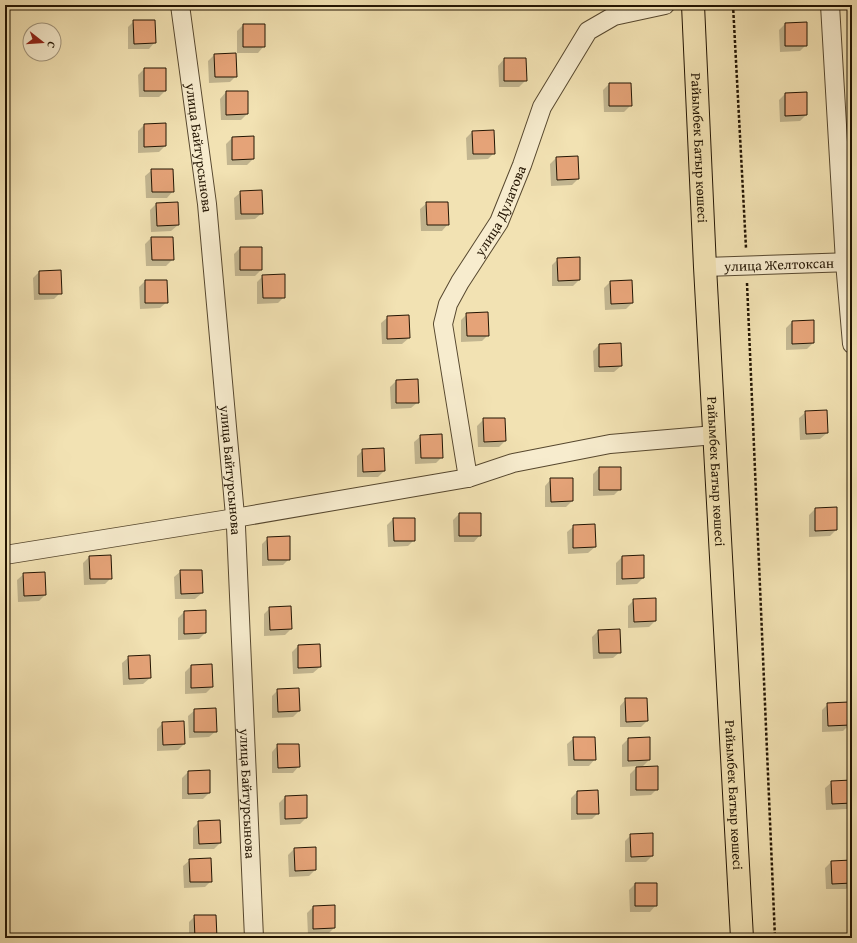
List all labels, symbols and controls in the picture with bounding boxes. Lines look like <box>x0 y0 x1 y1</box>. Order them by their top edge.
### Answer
north arrow <box>22 22 62 62</box>
text: С <box>43 40 60 50</box>
street label: Райымбек Батыр көшесі <box>686 72 713 223</box>
street label: улица Байтурсынова <box>181 81 218 213</box>
street label: улица Дулатова <box>469 162 531 261</box>
street label: улица Желтоксан <box>723 253 834 276</box>
street label: Райымбек Батыр көшесі <box>702 396 730 547</box>
street label: улица Байтурсынова <box>215 403 246 536</box>
street label: Райымбек Батыр көшесі <box>720 719 748 871</box>
street label: улица Байтурсынова <box>235 727 261 859</box>

